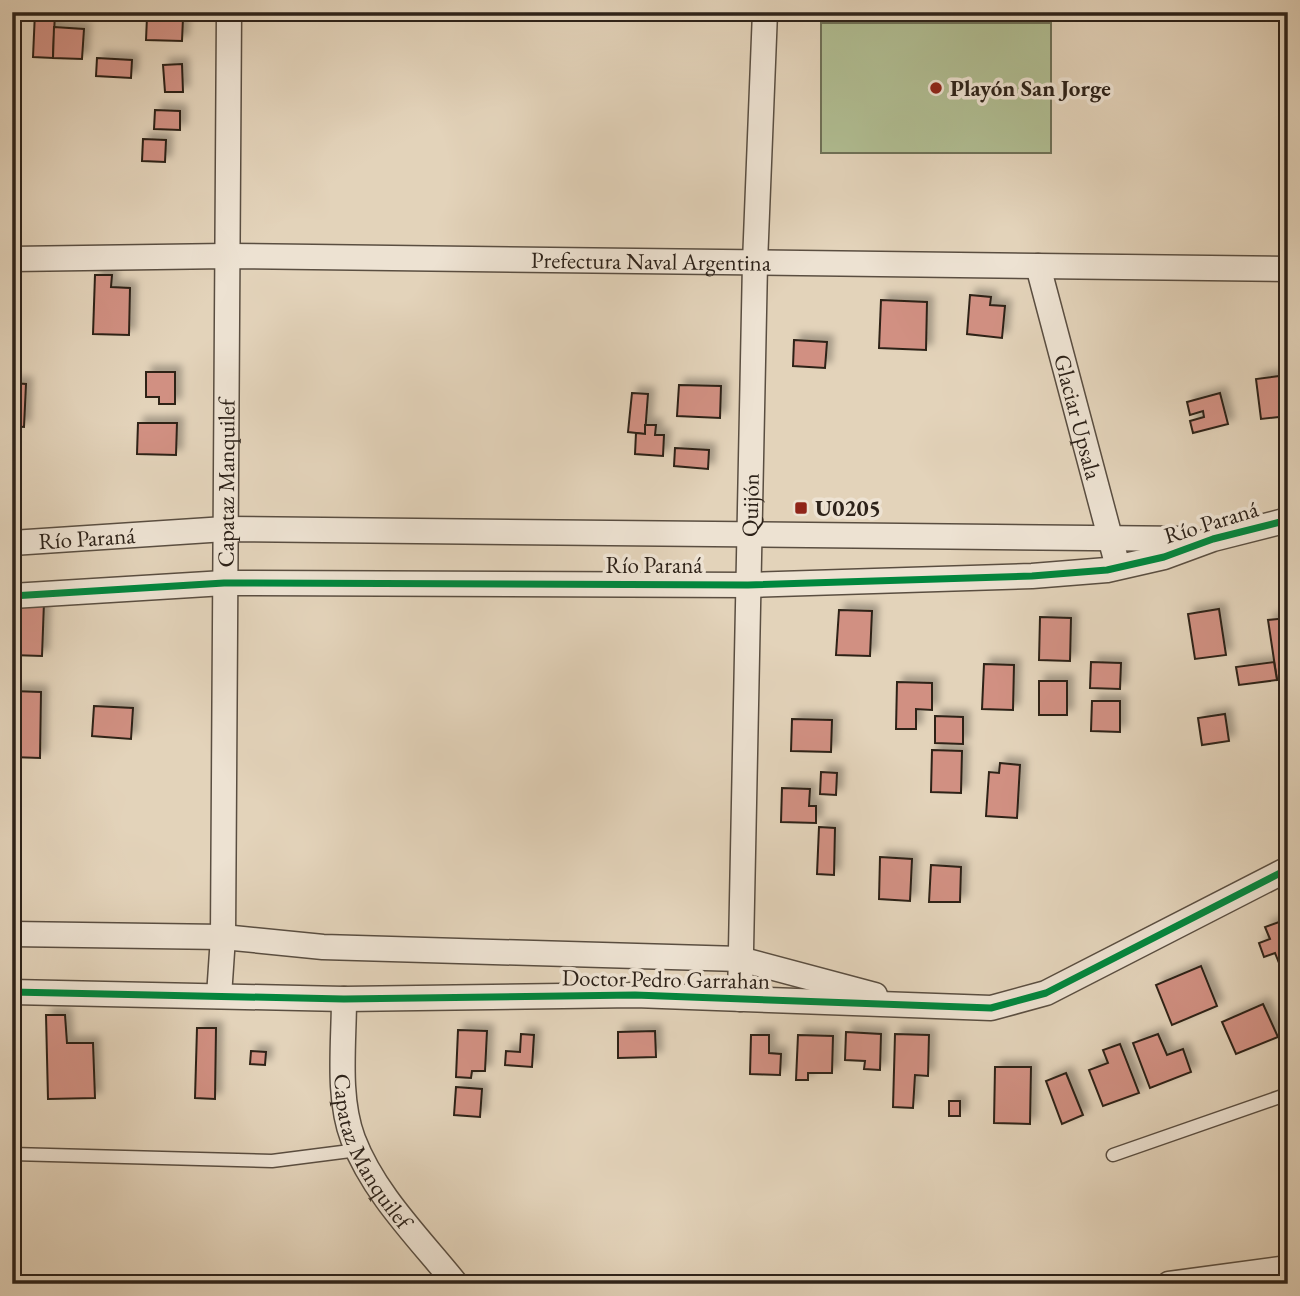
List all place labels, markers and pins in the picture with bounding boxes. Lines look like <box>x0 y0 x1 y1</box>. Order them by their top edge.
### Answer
place label: Playón San Jorge <box>950 73 1111 103</box>
marker: Playón San Jorge <box>928 80 944 96</box>
place label: U0205 <box>815 493 881 523</box>
marker: U0205 <box>793 500 809 516</box>

